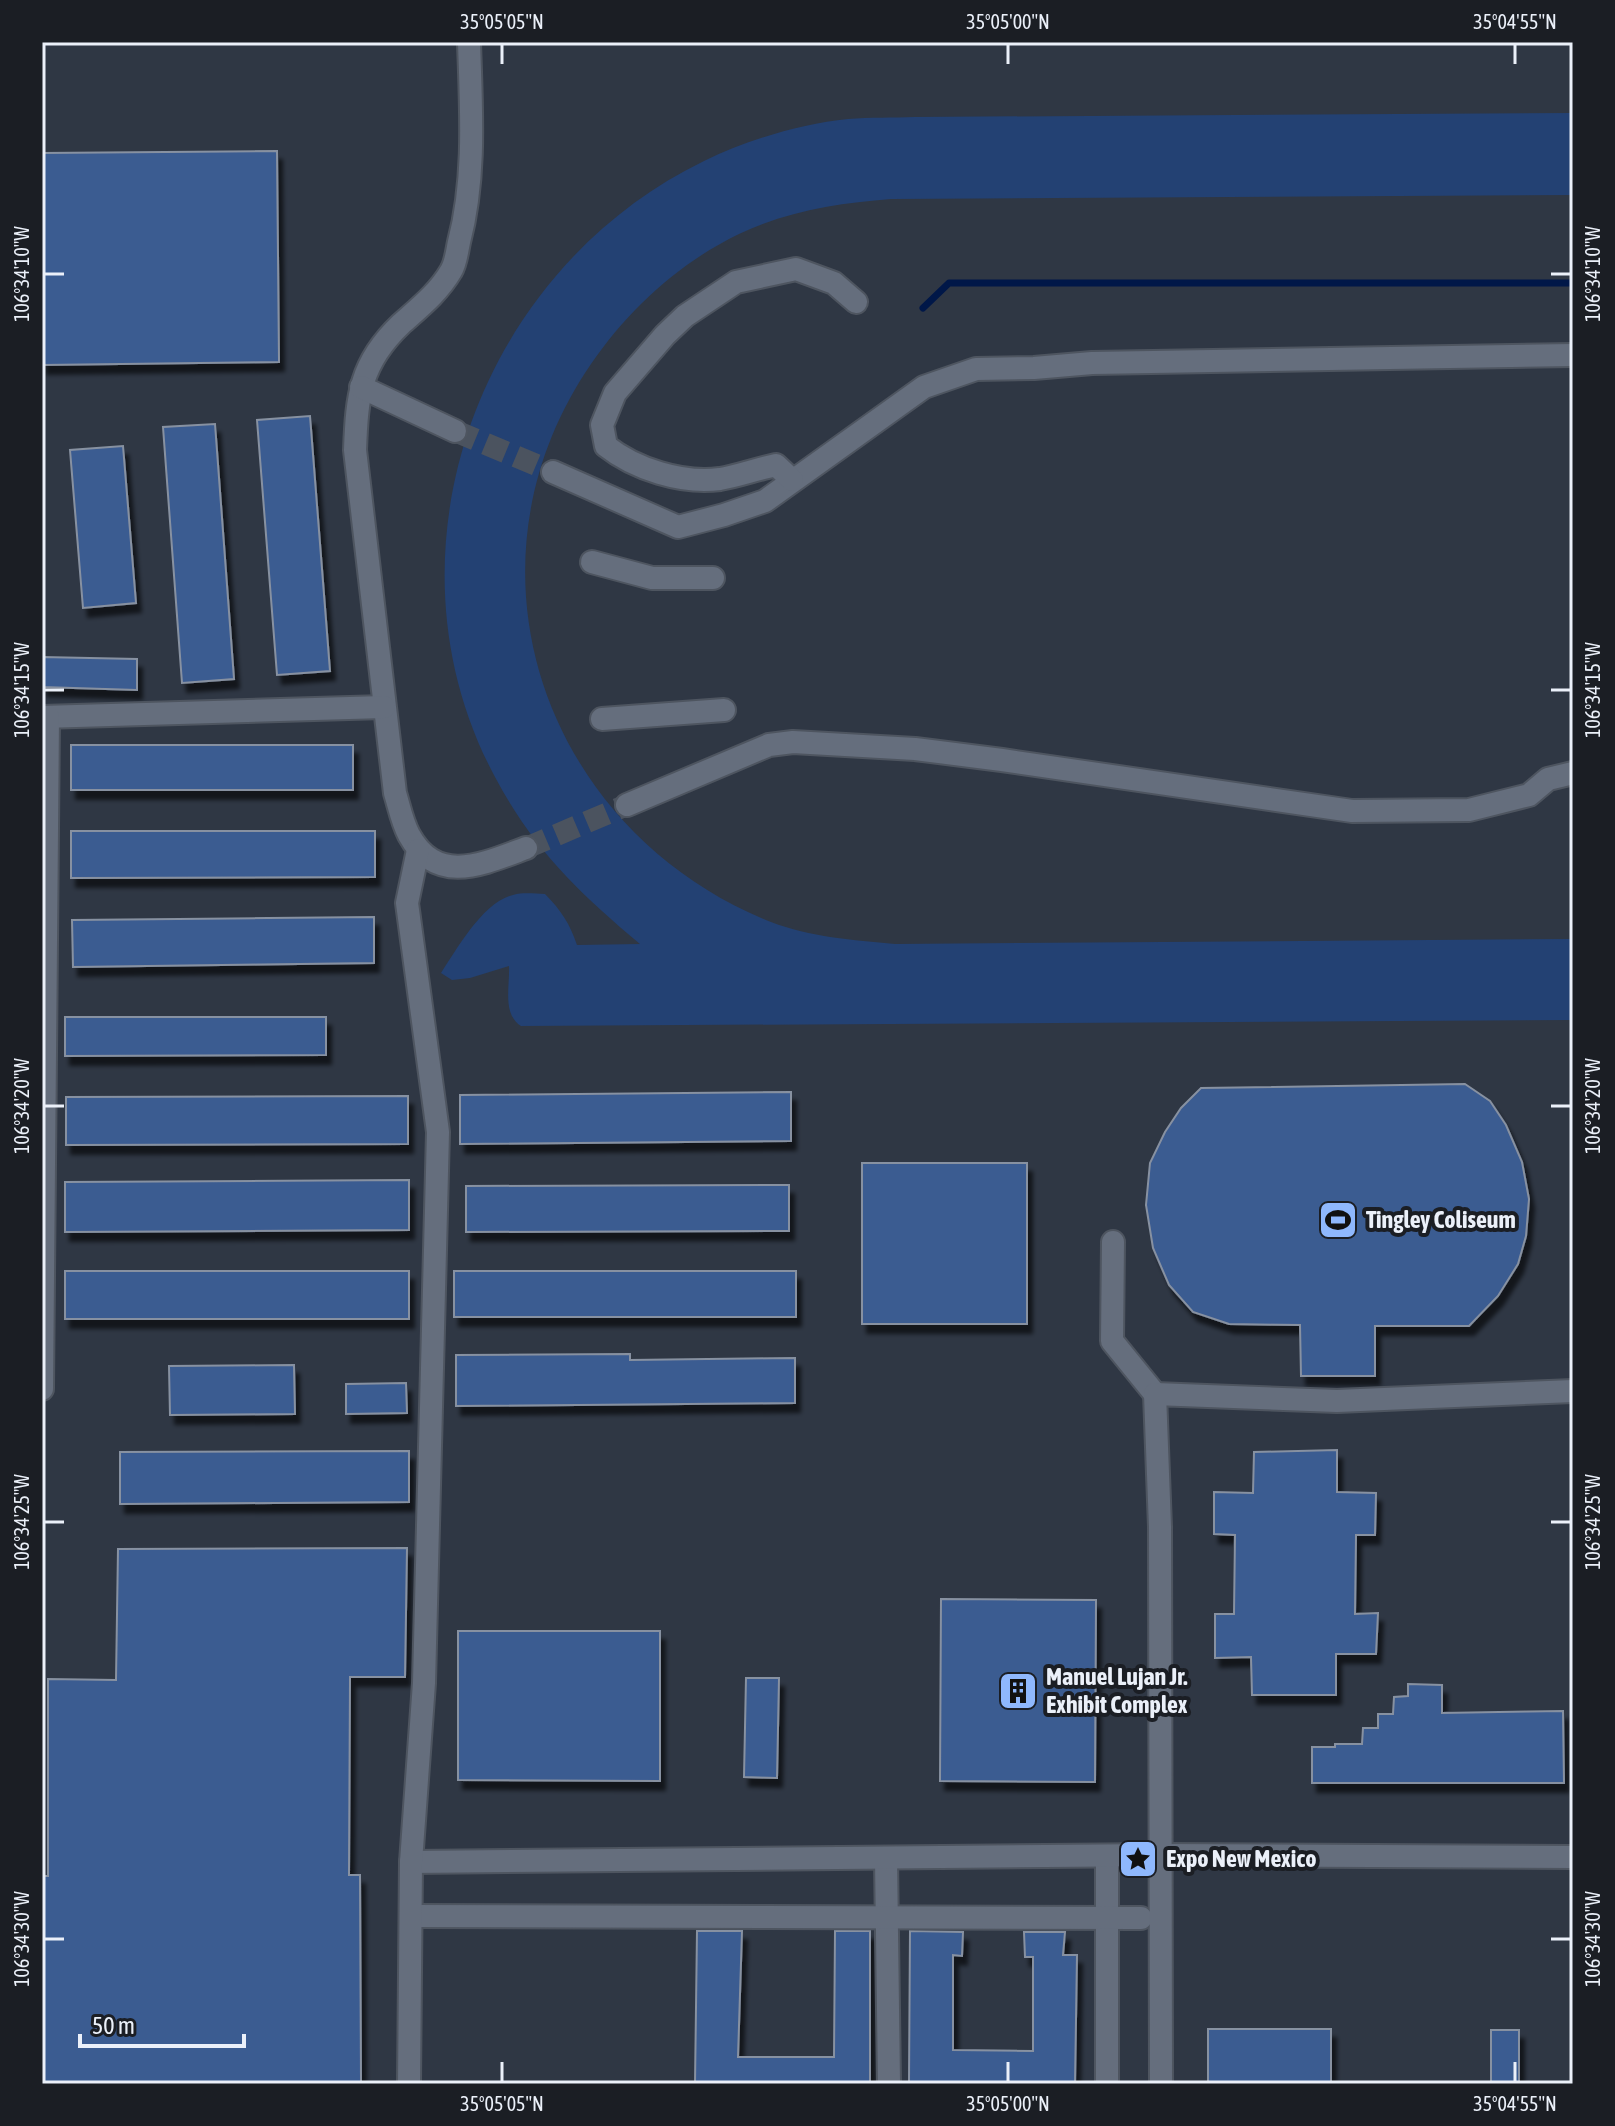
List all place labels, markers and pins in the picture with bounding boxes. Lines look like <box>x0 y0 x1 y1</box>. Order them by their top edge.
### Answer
sports icon: Tingley Coliseum <box>1317 1199 1359 1241</box>
place label: Tingley Coliseum <box>1366 1206 1516 1233</box>
place label: Manuel Lujan Jr. Exhibit Complex <box>1046 1663 1188 1718</box>
building icon: Manuel Lujan Jr. Exhibit Complex <box>997 1670 1039 1712</box>
place icon: Expo New Mexico <box>1117 1838 1159 1880</box>
place label: Expo New Mexico <box>1166 1845 1316 1872</box>

